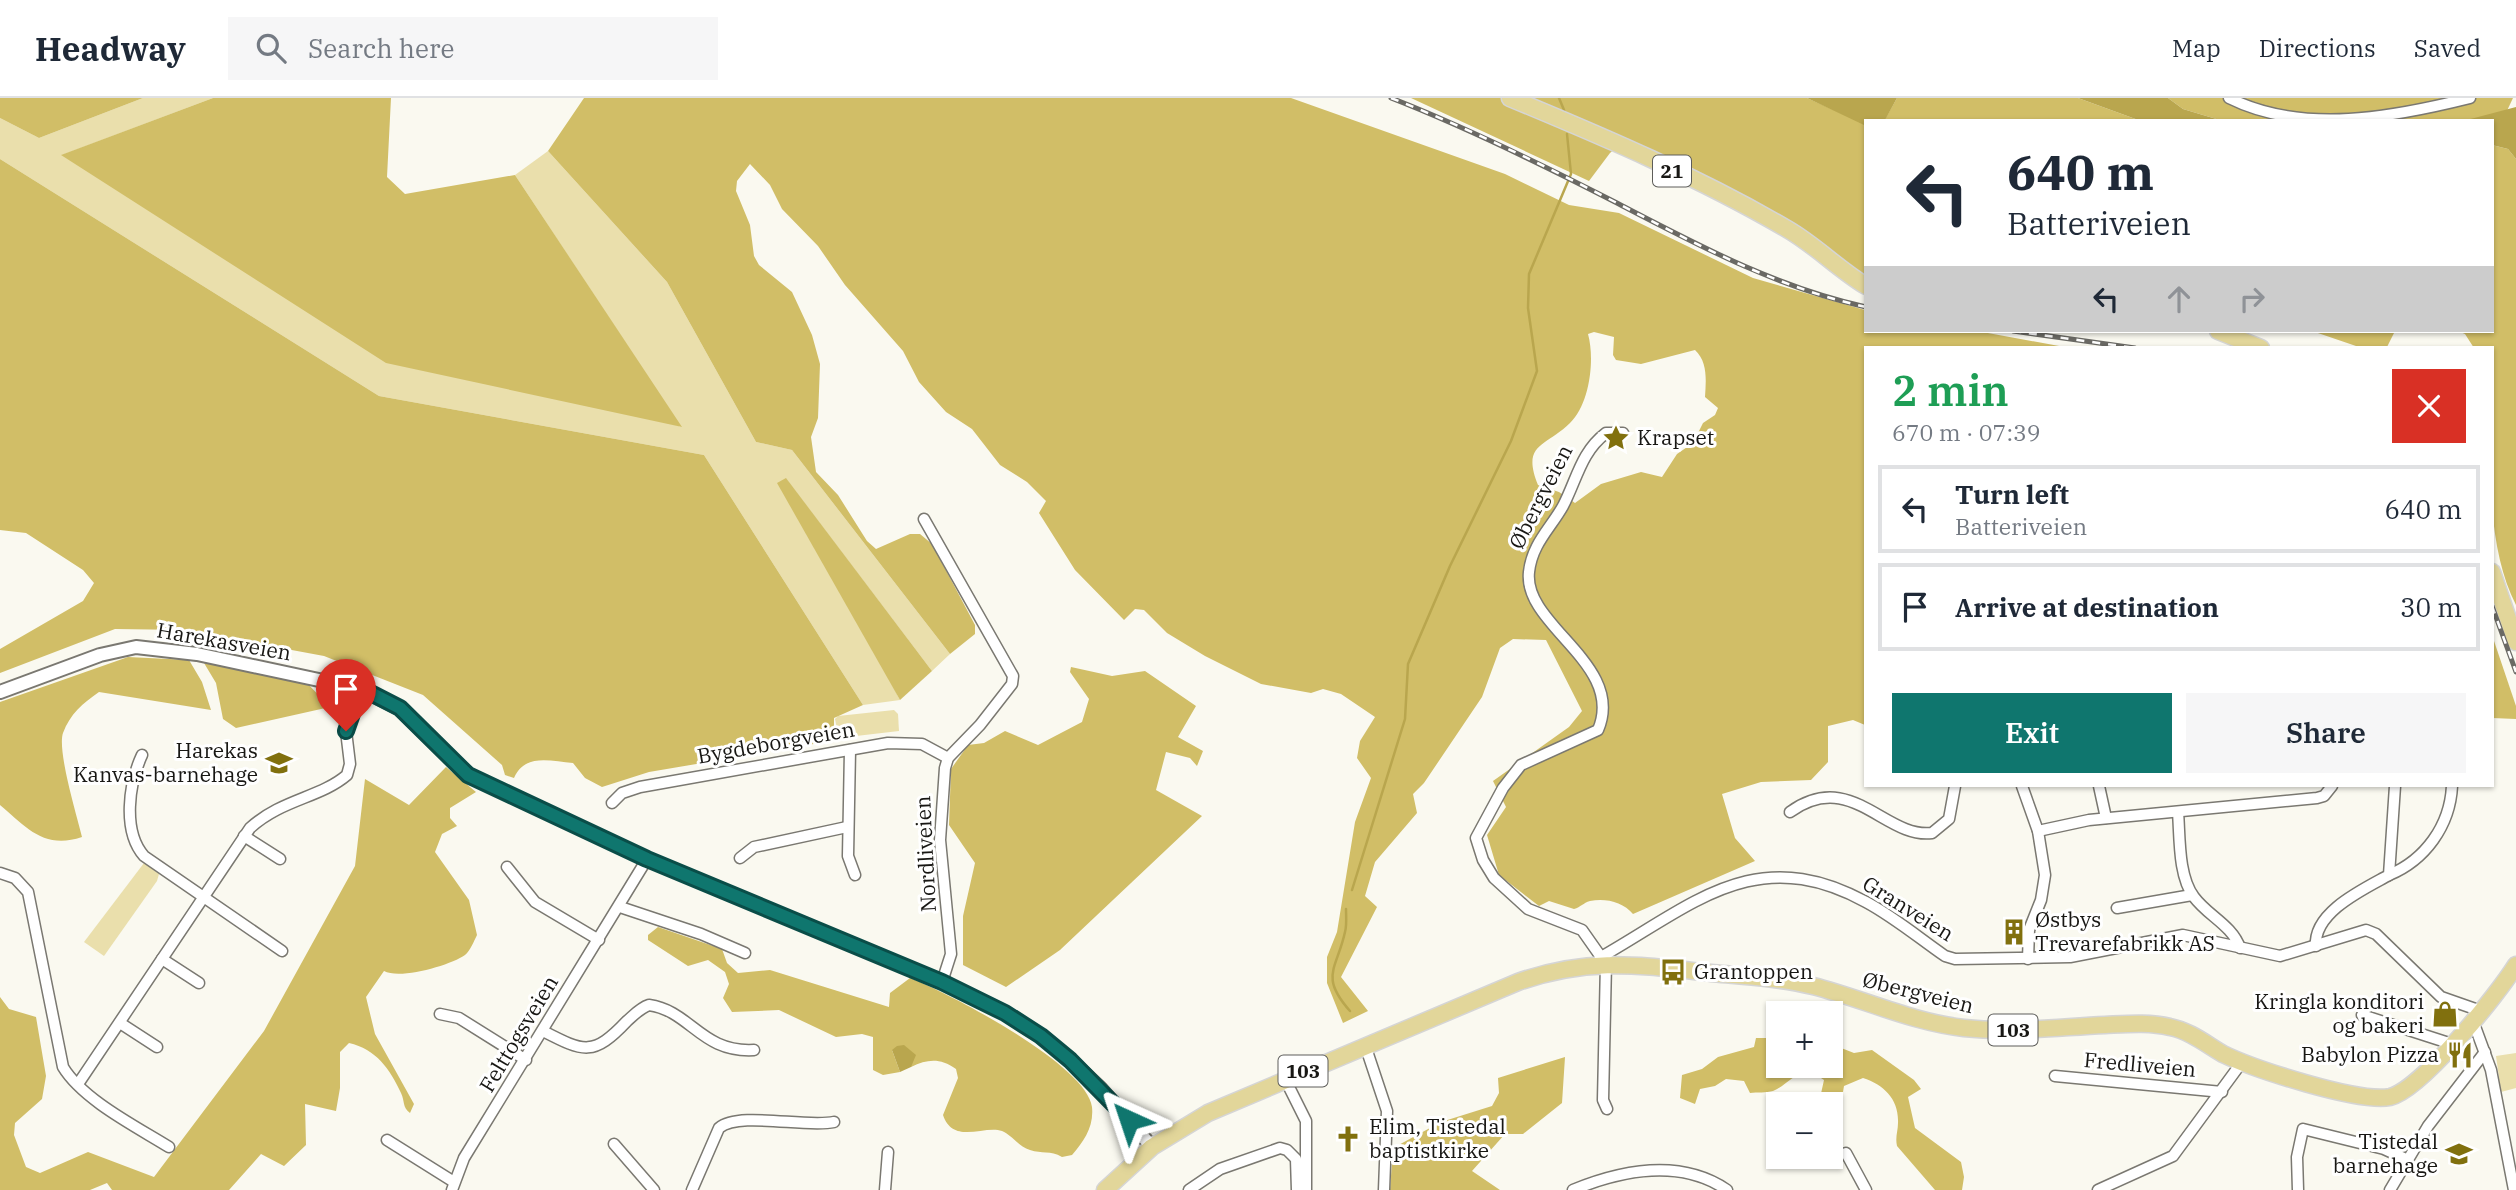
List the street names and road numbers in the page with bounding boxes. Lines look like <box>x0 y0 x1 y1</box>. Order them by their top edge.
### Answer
road number: 21 <box>1653 156 1691 186</box>
street label: Øbergveien <box>1502 440 1578 553</box>
street label: Harekasveien <box>155 615 294 667</box>
street label: Bygdeborgveien <box>695 714 857 770</box>
street label: Nordliveien <box>908 795 942 913</box>
street label: Granveien <box>1858 869 1959 947</box>
street label: Øbergveien <box>1860 965 1977 1019</box>
street label: Felttogsveien <box>472 970 564 1097</box>
road number: 103 <box>1988 1014 2038 1046</box>
street label: Fredliveien <box>2083 1045 2197 1083</box>
road number: 103 <box>1278 1056 1328 1086</box>

